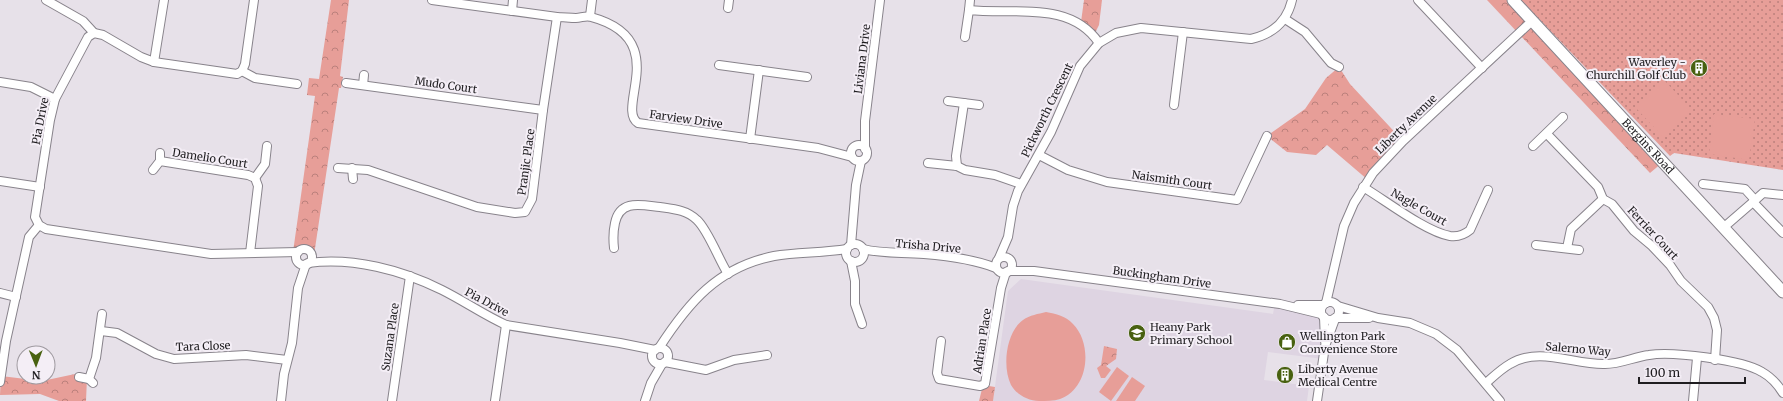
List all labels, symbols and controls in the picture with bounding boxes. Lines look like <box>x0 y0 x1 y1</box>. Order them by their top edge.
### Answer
street label: Liviana Drive <box>851 23 873 95</box>
place label: Waverley - Churchill Golf Club <box>1586 55 1686 82</box>
building icon: Waverley - Churchill Golf Club <box>1689 58 1709 78</box>
street label: Pickworth Crescent <box>1018 60 1076 159</box>
street label: Mudo Court <box>414 74 479 96</box>
street label: Liberty Avenue <box>1372 91 1440 157</box>
street label: Pia Drive <box>29 96 51 146</box>
street label: Farview Drive <box>649 107 724 131</box>
street label: Bergins Road <box>1619 115 1677 177</box>
street label: Pranjic Place <box>514 128 538 196</box>
street label: Damelio Court <box>171 145 249 171</box>
street label: Naismith Court <box>1131 167 1214 193</box>
street label: Nagle Court <box>1389 185 1450 229</box>
street label: Ferrier Court <box>1625 203 1682 263</box>
street label: Trisha Drive <box>895 236 962 256</box>
street label: Buckingham Drive <box>1112 263 1212 291</box>
street label: Pia Drive <box>463 285 512 319</box>
street label: Suzana Place <box>378 302 402 372</box>
street label: Adrian Place <box>970 307 994 376</box>
place label: Heany Park Primary School <box>1150 320 1233 347</box>
school or university icon: Heany Park Primary School <box>1127 323 1147 343</box>
place label: Wellington Park Convenience Store <box>1299 329 1398 356</box>
shop icon: Wellington Park Convenience Store <box>1277 332 1297 352</box>
street label: Tara Close <box>175 338 231 354</box>
street label: Salerno Way <box>1545 339 1612 359</box>
north arrow <box>16 345 56 385</box>
scale bar <box>1639 359 1745 385</box>
place label: Liberty Avenue Medical Centre <box>1298 362 1378 389</box>
building icon: Liberty Avenue Medical Centre <box>1275 365 1295 385</box>
text: 100 m <box>1645 365 1680 380</box>
text: N <box>31 368 41 382</box>

